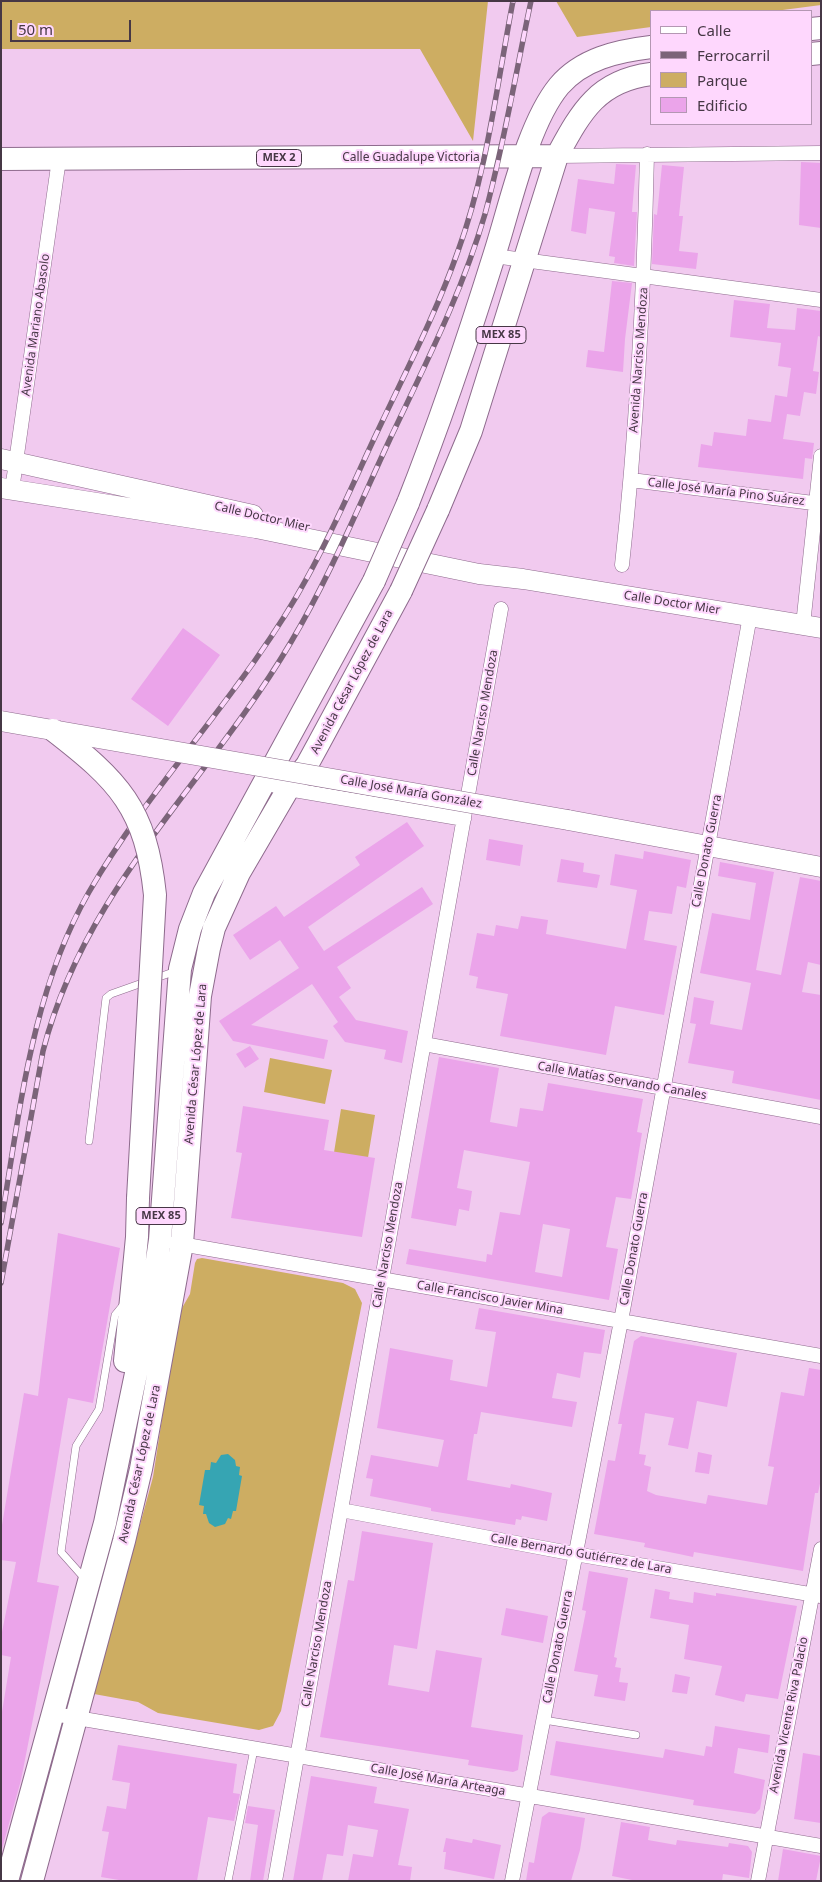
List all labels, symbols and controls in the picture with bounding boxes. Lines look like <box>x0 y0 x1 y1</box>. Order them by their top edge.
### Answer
scale bar <box>12 10 134 42</box>
legend <box>650 10 812 125</box>
text: 50 m <box>18 19 53 39</box>
text: Calle <box>697 20 731 40</box>
text: Ferrocarril <box>697 45 770 65</box>
text: Parque <box>697 70 747 90</box>
text: Edificio <box>697 95 748 115</box>
road number: MEX 2 <box>256 150 302 167</box>
street label: Calle Guadalupe Victoria <box>342 151 480 165</box>
street label: Avenida Mariano Abasolo <box>19 253 53 397</box>
street label: Avenida Narciso Mendoza <box>627 287 651 433</box>
road number: MEX 85 <box>476 326 526 344</box>
street label: Calle José María Pino Suárez <box>647 475 805 509</box>
street label: Calle Doctor Mier <box>213 499 311 535</box>
street label: Calle Doctor Mier <box>623 588 721 618</box>
street label: Avenida César López de Lara <box>308 607 396 757</box>
street label: Calle Narciso Mendoza <box>465 649 501 777</box>
street label: Calle José María González <box>339 772 483 812</box>
street label: Calle Donato Guerra <box>689 793 725 909</box>
street label: Avenida César López de Lara <box>182 983 210 1145</box>
street label: Calle Matías Servando Canales <box>536 1059 708 1103</box>
street label: Calle Narciso Mendoza <box>370 1181 406 1309</box>
street label: Calle Donato Guerra <box>617 1191 651 1307</box>
road number: MEX 85 <box>136 1208 186 1224</box>
street label: Calle Francisco Javier Mina <box>416 1278 564 1318</box>
street label: Avenida César López de Lara <box>116 1384 164 1544</box>
street label: Calle Bernardo Gutiérrez de Lara <box>489 1531 673 1577</box>
street label: Calle Narciso Mendoza <box>299 1580 335 1708</box>
street label: Calle Donato Guerra <box>540 1589 576 1705</box>
street label: Avenida Vicente Riva Palacio <box>767 1635 811 1795</box>
street label: Calle José María Arteaga <box>369 1761 507 1799</box>

